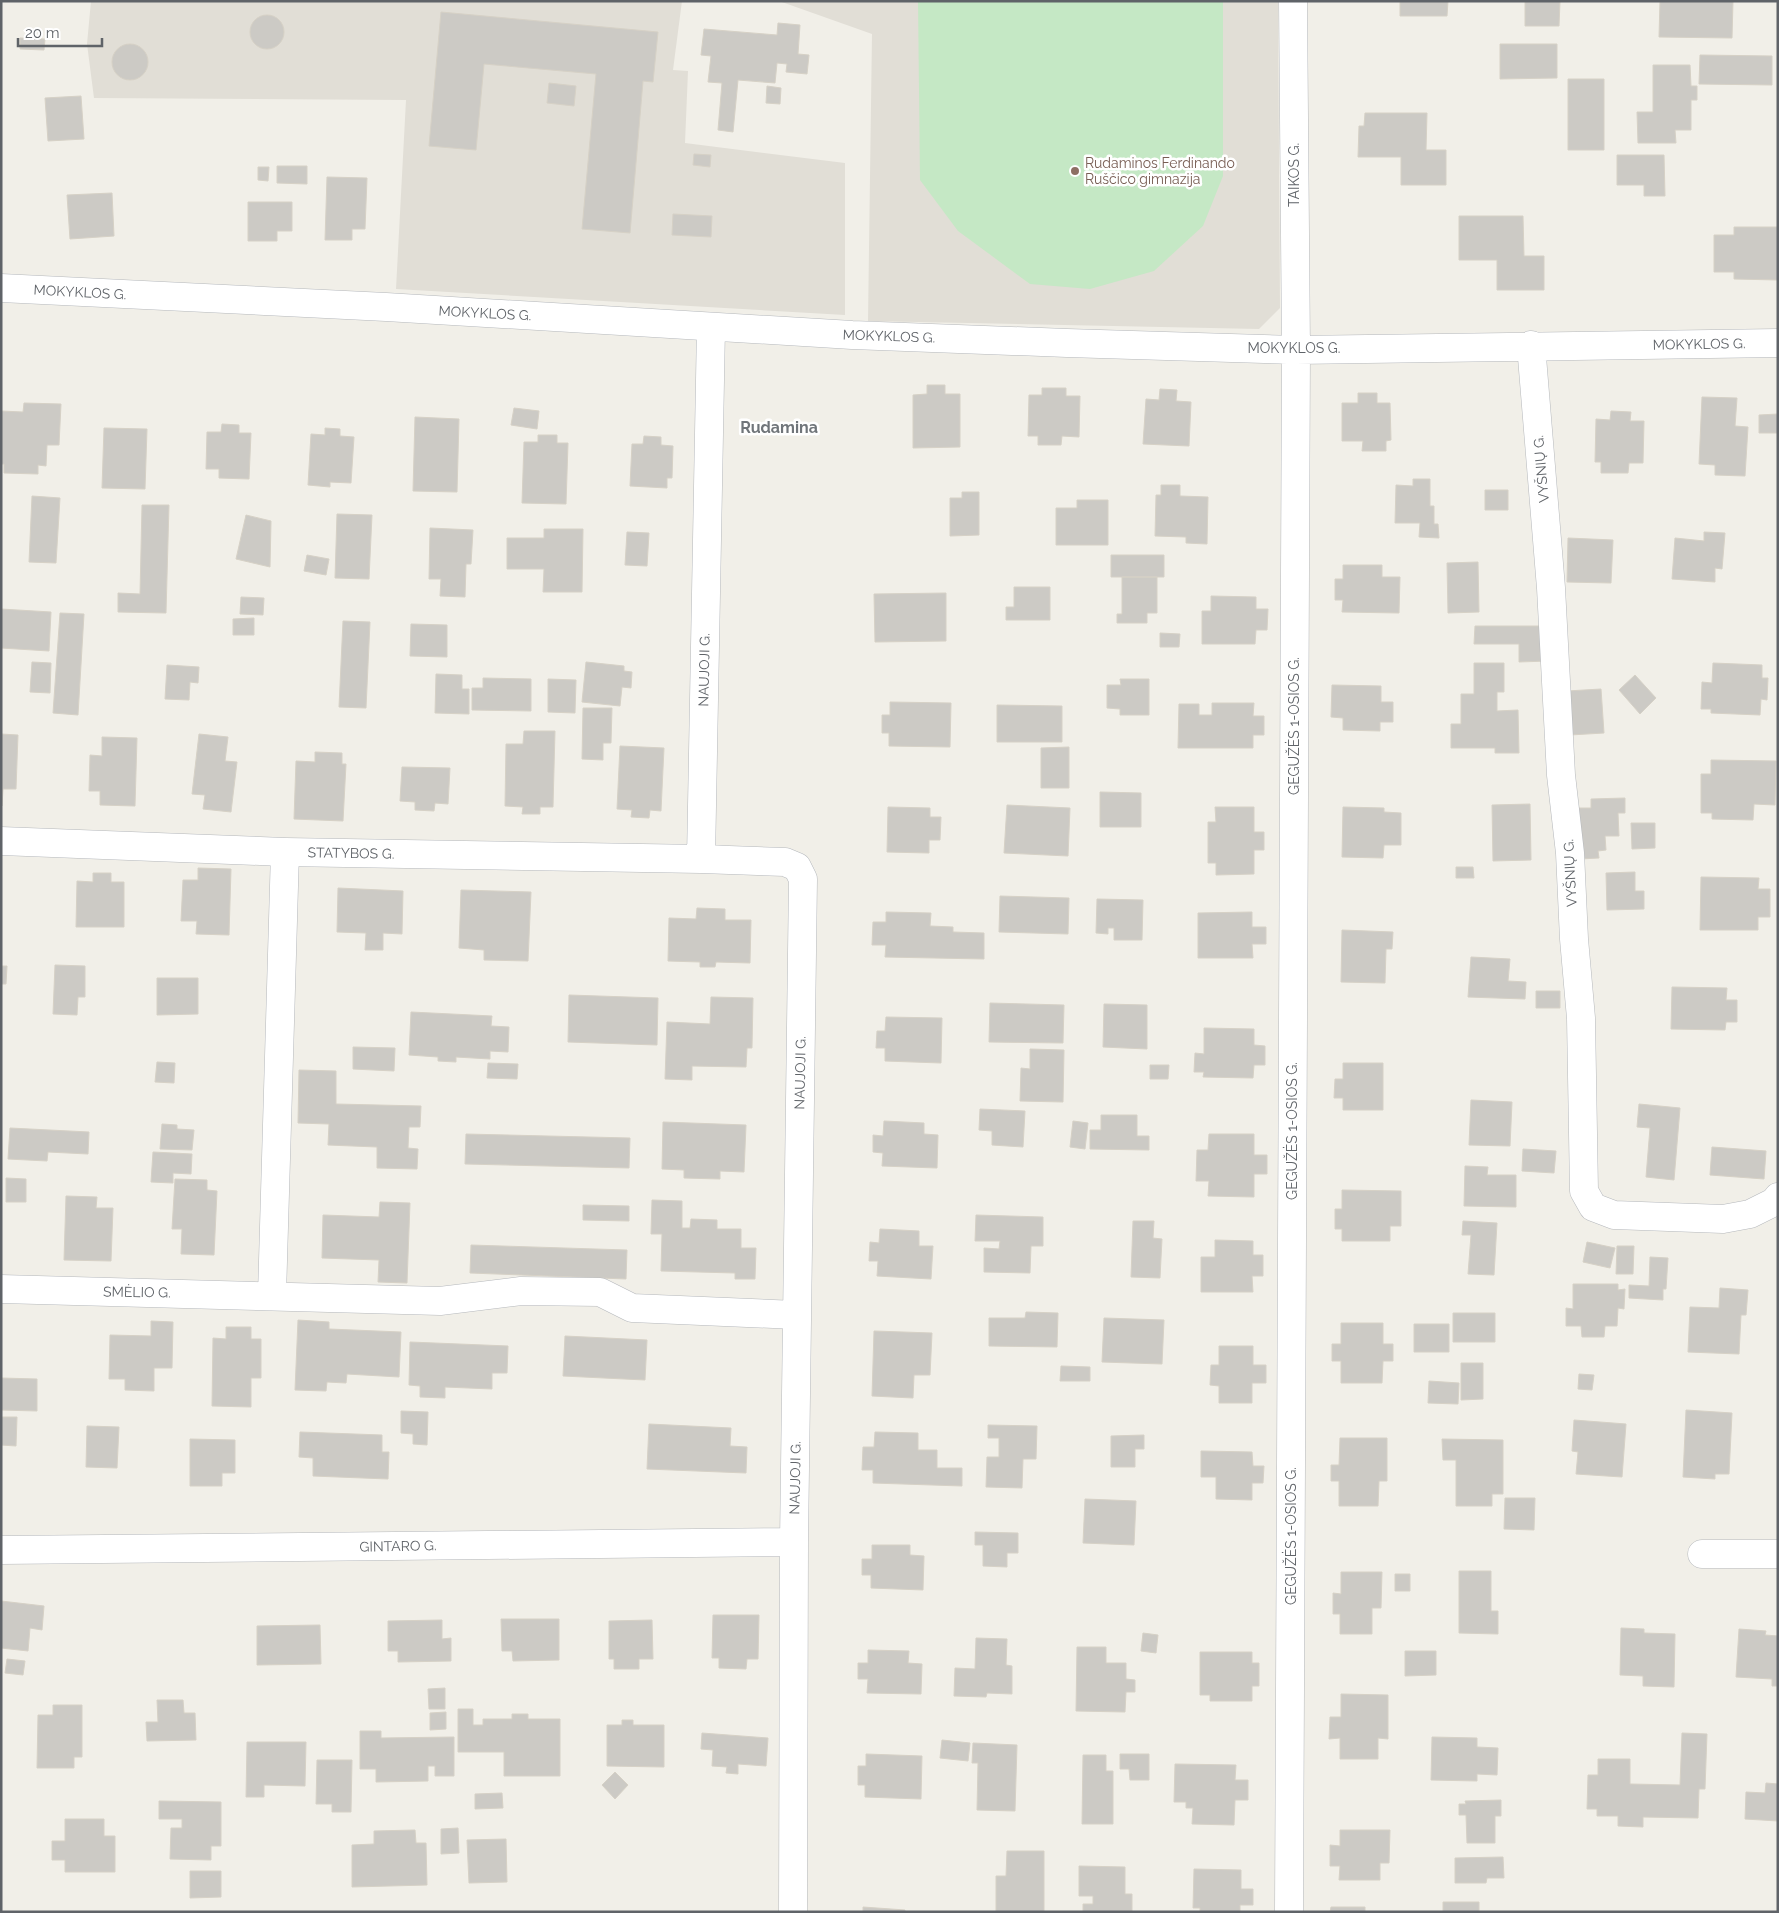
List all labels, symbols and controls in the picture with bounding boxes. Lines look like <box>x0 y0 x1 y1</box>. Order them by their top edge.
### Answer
scale bar <box>18 15 101 47</box>
text: 20 m <box>25 24 60 42</box>
street label: TAIKOS G. <box>1286 143 1302 207</box>
place label: Rudaminos Ferdinando Ruščico gimnazija <box>1085 155 1235 187</box>
marker: Rudaminos Ferdinando Ruščico gimnazija <box>1069 165 1081 177</box>
street label: MOKYKLOS G. <box>33 282 127 302</box>
street label: MOKYKLOS G. <box>438 303 532 323</box>
street label: MOKYKLOS G. <box>842 326 936 346</box>
street label: MOKYKLOS G. <box>1652 335 1746 353</box>
street label: MOKYKLOS G. <box>1248 340 1340 356</box>
district label: Rudamina <box>740 418 818 437</box>
street label: VYŠNIŲ G. <box>1528 434 1552 504</box>
street label: NAUJOJI G. <box>695 633 713 707</box>
street label: GEGUŽĖS 1-OSIOS G. <box>1284 657 1302 795</box>
street label: VYŠNIŲ G. <box>1558 839 1580 907</box>
street label: STATYBOS G. <box>307 844 395 862</box>
street label: NAUJOJI G. <box>791 1036 809 1110</box>
street label: GEGUŽĖS 1-OSIOS G. <box>1282 1062 1300 1200</box>
street label: SMĖLIO G. <box>103 1281 171 1301</box>
street label: NAUJOJI G. <box>786 1441 804 1515</box>
street label: GEGUŽĖS 1-OSIOS G. <box>1281 1467 1299 1605</box>
street label: GINTARO G. <box>359 1537 437 1555</box>

